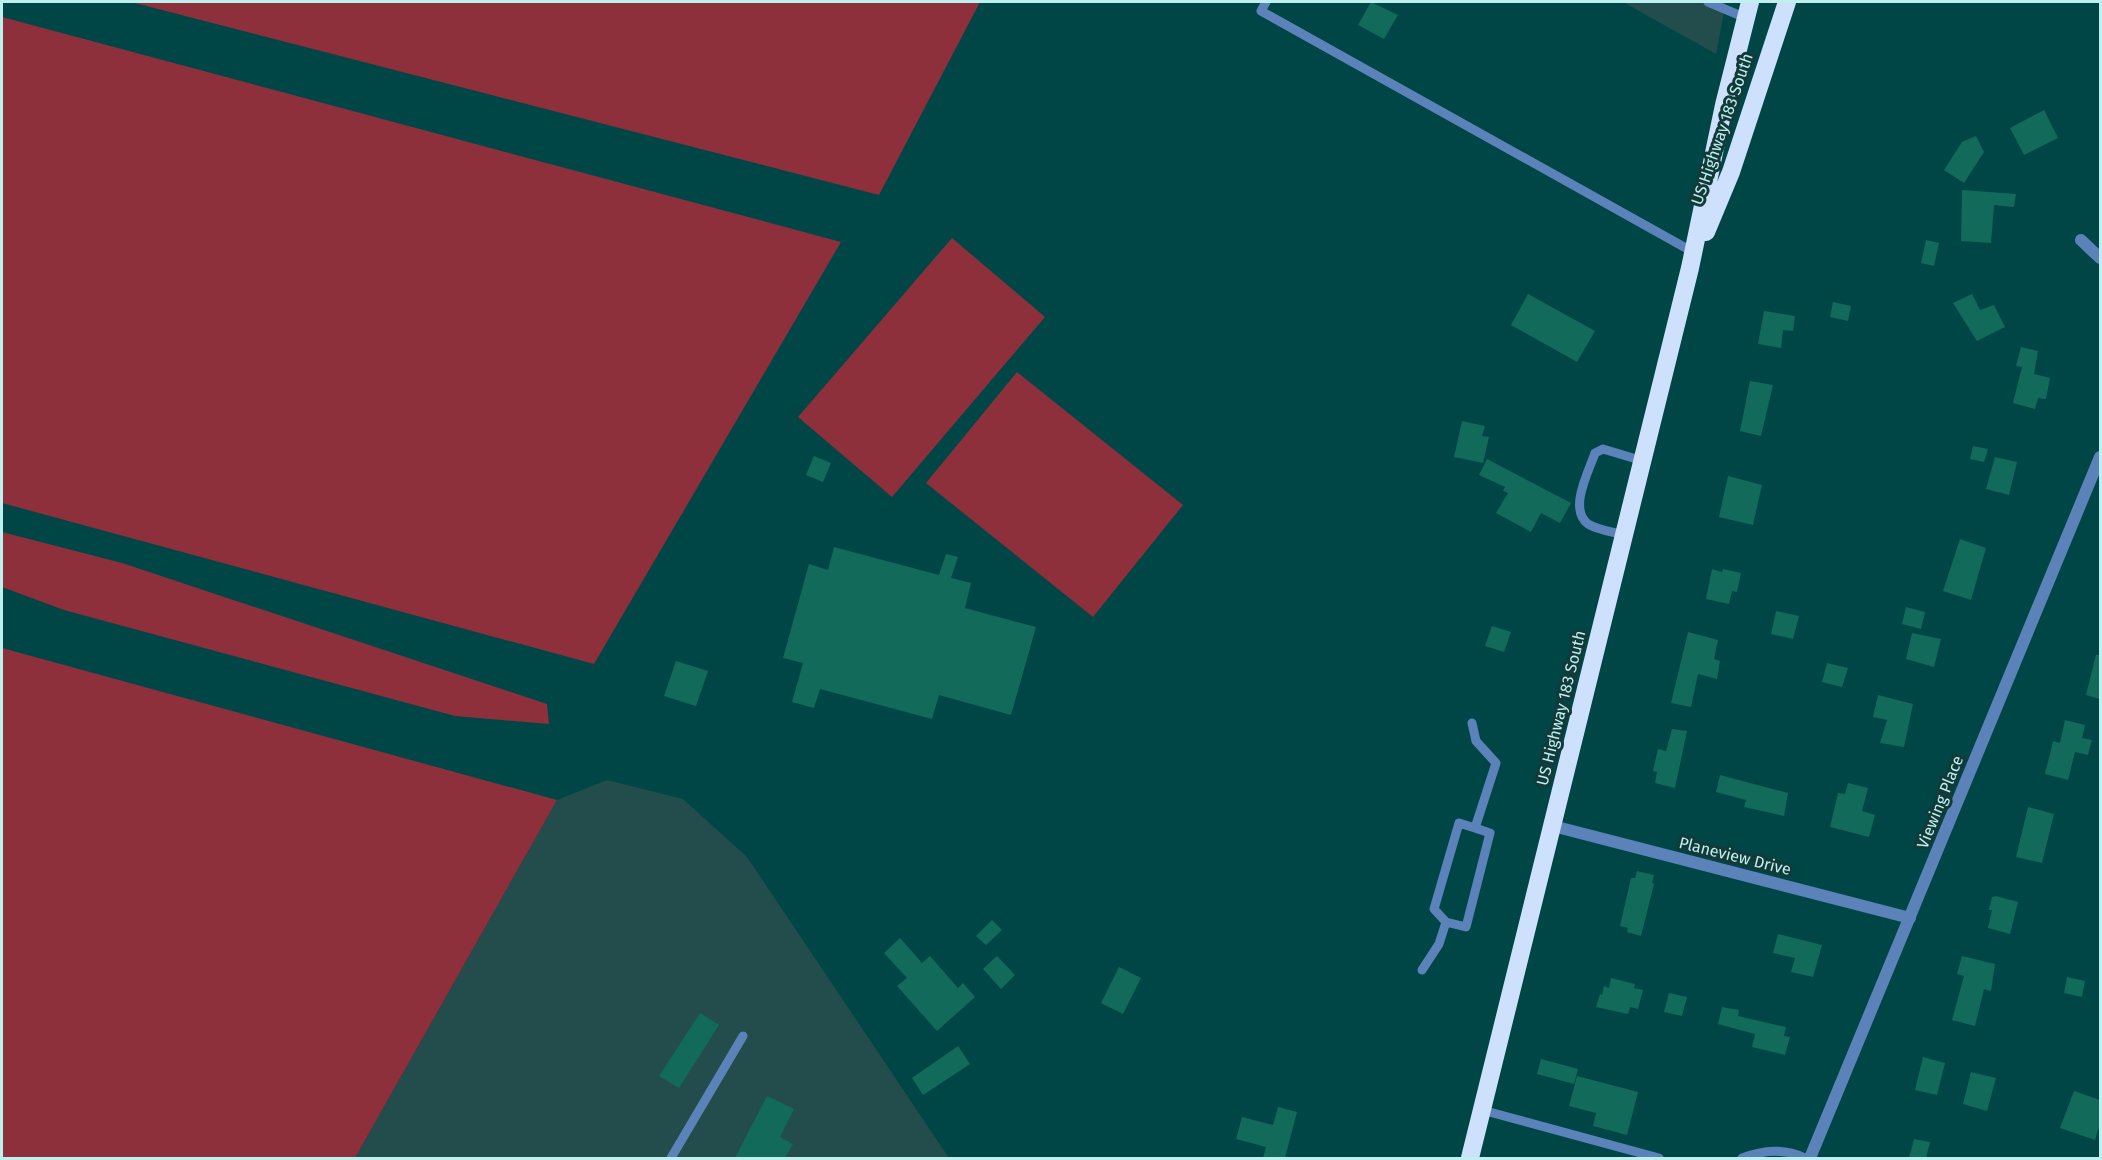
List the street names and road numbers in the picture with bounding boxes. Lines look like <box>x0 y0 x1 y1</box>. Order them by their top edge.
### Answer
street label: US Highway 183 South <box>1687 51 1757 207</box>
street label: US Highway 183 South <box>1533 629 1589 787</box>
street label: Viewing Place <box>1913 753 1967 851</box>
street label: Planeview Drive <box>1677 833 1793 879</box>

